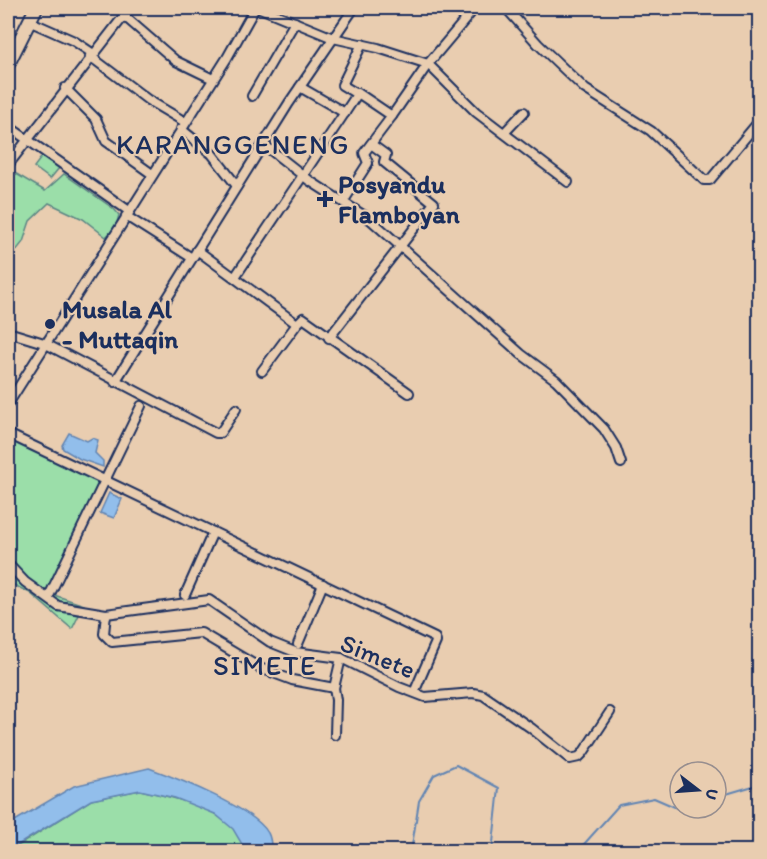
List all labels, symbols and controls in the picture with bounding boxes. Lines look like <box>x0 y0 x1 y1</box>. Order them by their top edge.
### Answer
district label: KARANGGENENG <box>116 127 350 161</box>
place label: Posyandu Flamboyan <box>338 168 460 230</box>
marker: Posyandu Flamboyan <box>316 190 334 208</box>
place label: Musala Al - Muttaqin <box>62 293 178 355</box>
marker: Musala Al - Muttaqin <box>43 317 57 331</box>
street label: Simete <box>336 627 420 685</box>
district label: SIMETE <box>213 648 317 682</box>
north arrow <box>668 760 728 820</box>
text: U <box>701 786 723 802</box>

